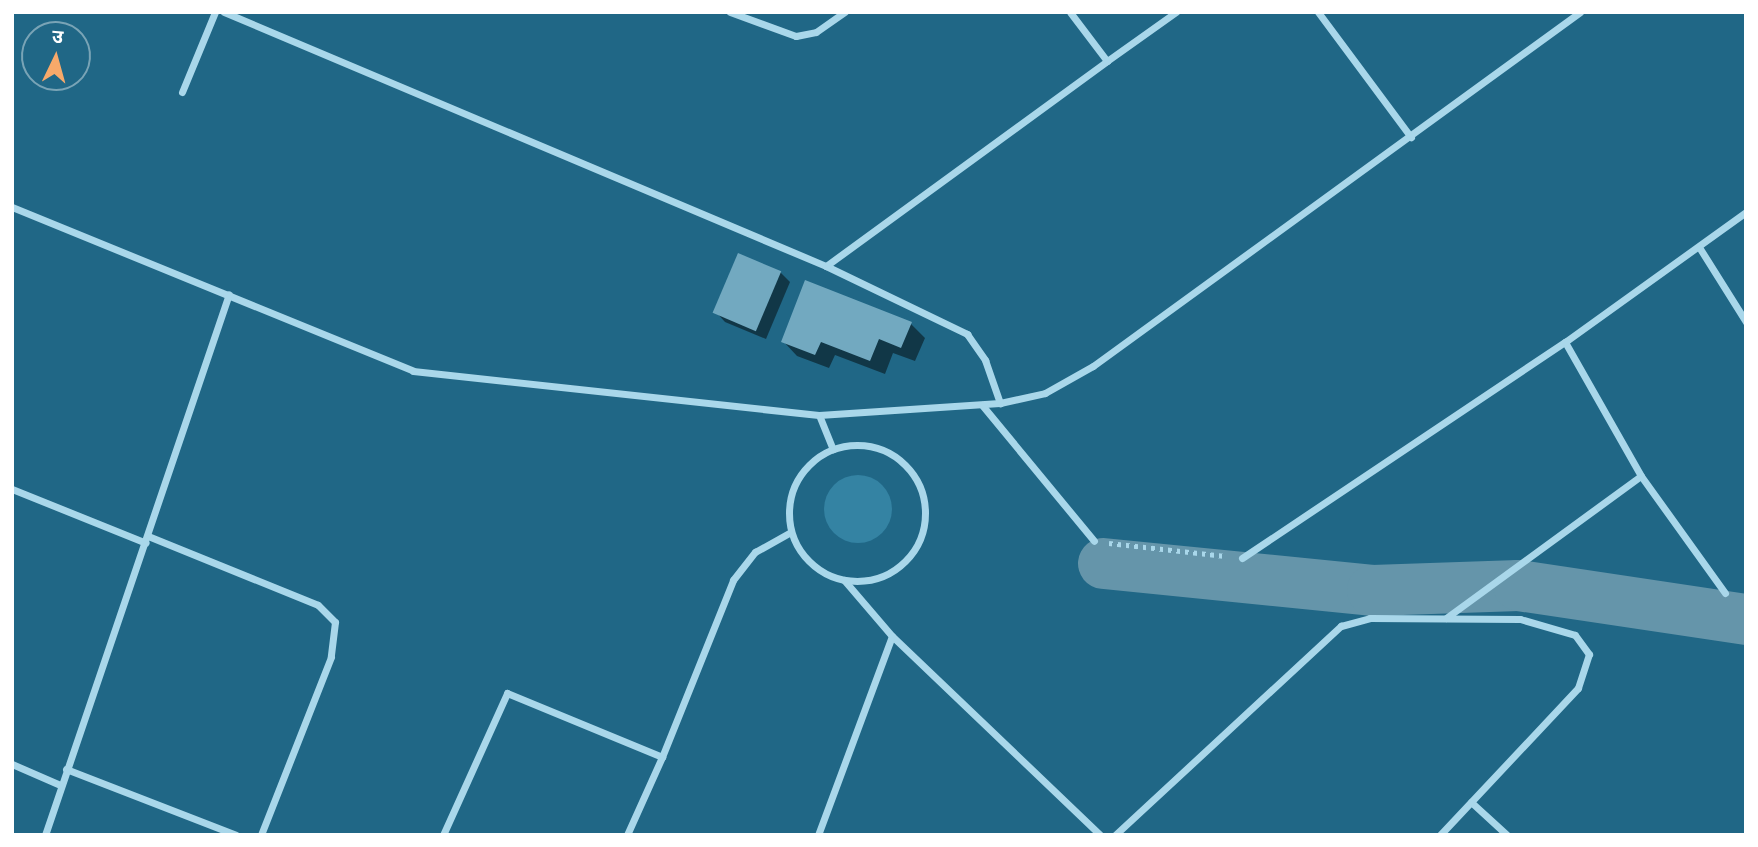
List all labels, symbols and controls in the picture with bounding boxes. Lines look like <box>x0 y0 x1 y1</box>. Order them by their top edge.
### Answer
north arrow <box>21 21 91 91</box>
text: उ <box>51 25 64 49</box>

